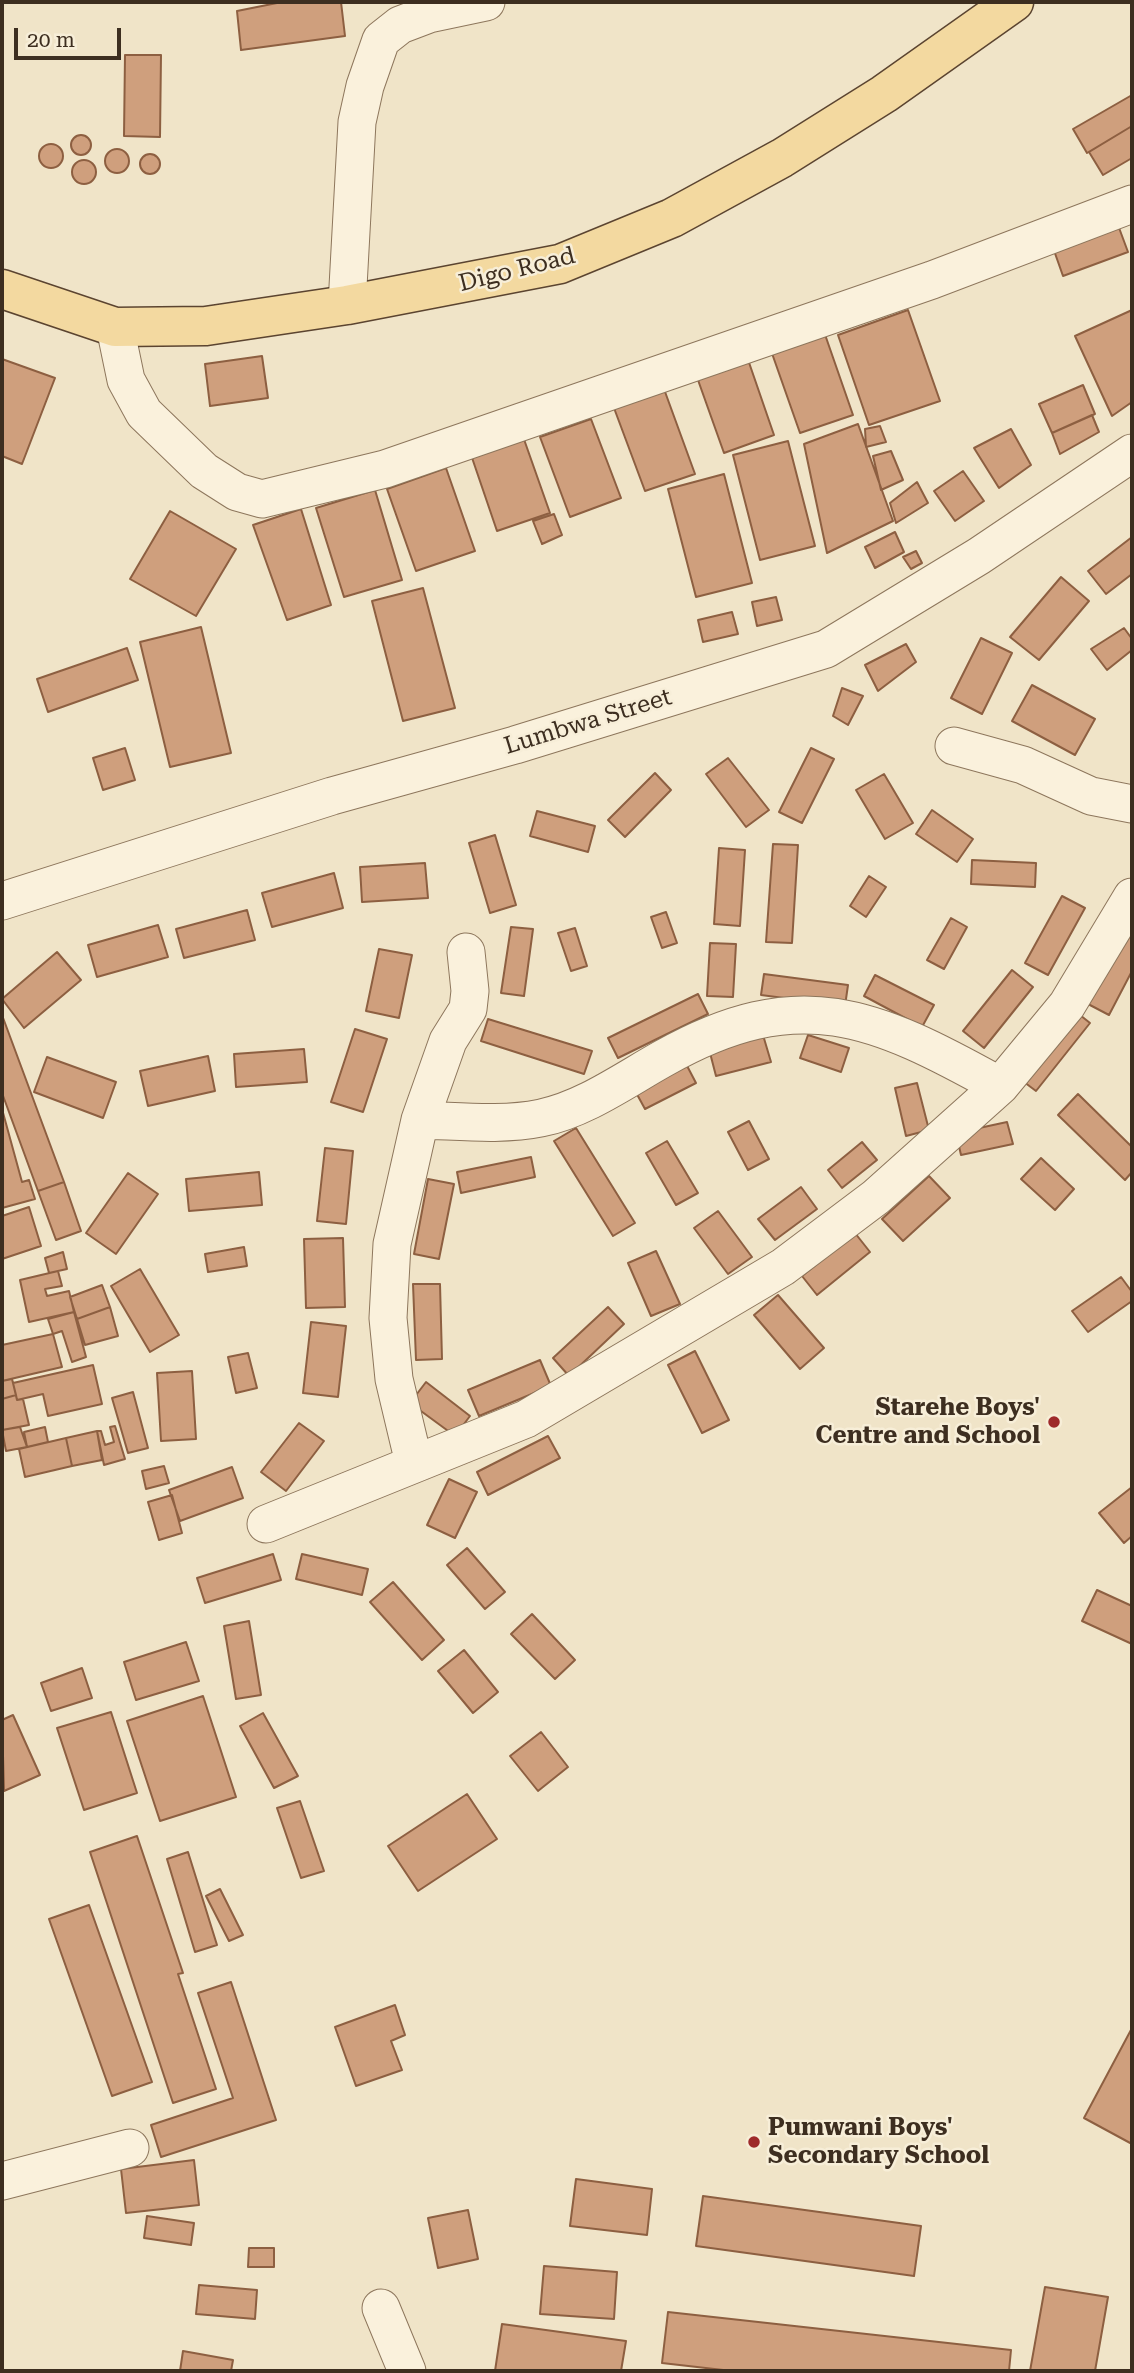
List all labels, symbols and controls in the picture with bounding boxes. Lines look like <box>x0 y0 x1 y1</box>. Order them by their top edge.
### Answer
scale bar <box>18 14 124 58</box>
text: 20 m <box>27 28 75 52</box>
street label: Digo Road <box>456 242 578 298</box>
street label: Lumbwa Street <box>501 683 675 761</box>
place label: Starehe Boys' Centre and School <box>816 1394 1040 1450</box>
marker: Starehe Boys' Centre and School <box>1046 1414 1062 1430</box>
place label: Pumwani Boys' Secondary School <box>768 2114 989 2170</box>
marker: Pumwani Boys' Secondary School <box>746 2134 762 2150</box>

